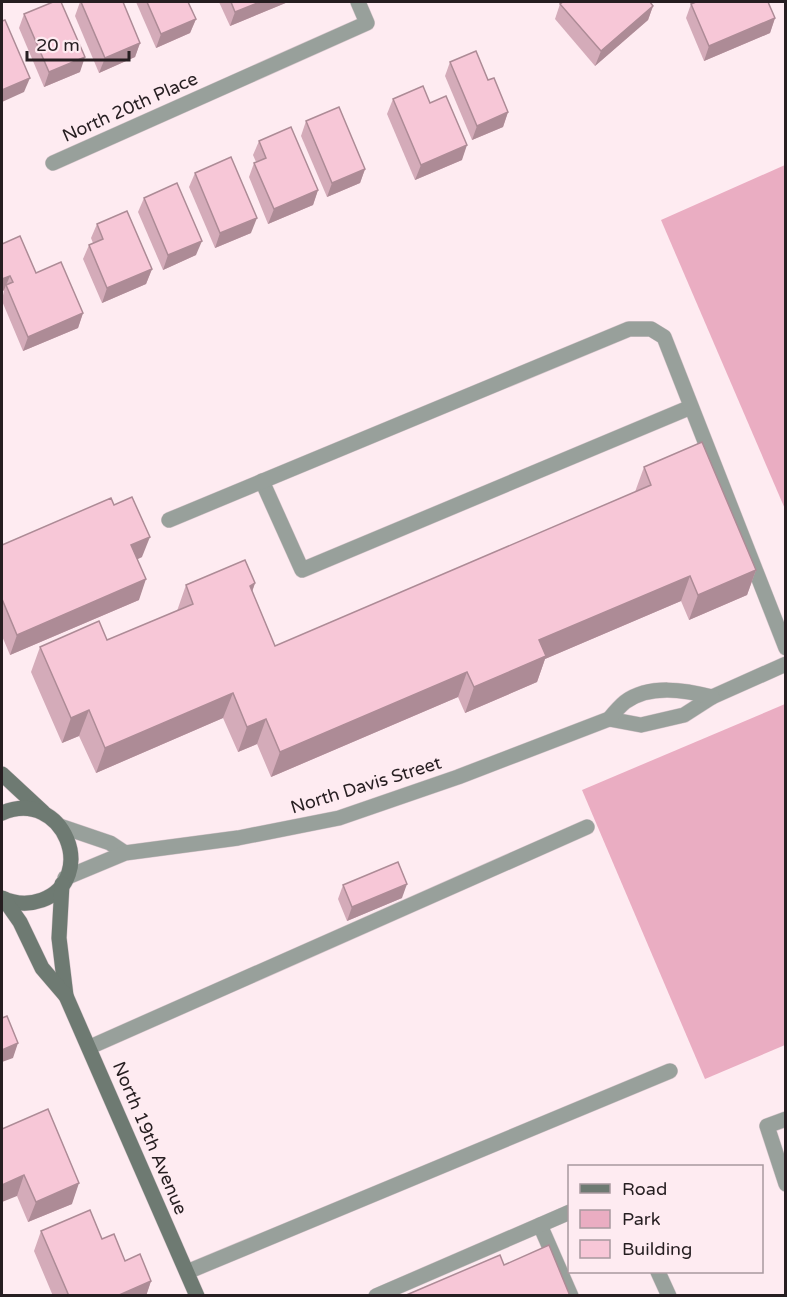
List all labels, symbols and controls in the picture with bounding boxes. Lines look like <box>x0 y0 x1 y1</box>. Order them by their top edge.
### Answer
scale bar <box>27 24 129 62</box>
text: 20 m <box>36 34 80 56</box>
street label: North 20th Place <box>59 67 201 147</box>
street label: North Davis Street <box>288 752 444 818</box>
street label: North 19th Avenue <box>108 1058 192 1218</box>
legend <box>568 1165 763 1273</box>
text: Road <box>622 1178 667 1200</box>
text: Park <box>622 1208 661 1230</box>
text: Building <box>622 1238 692 1260</box>

